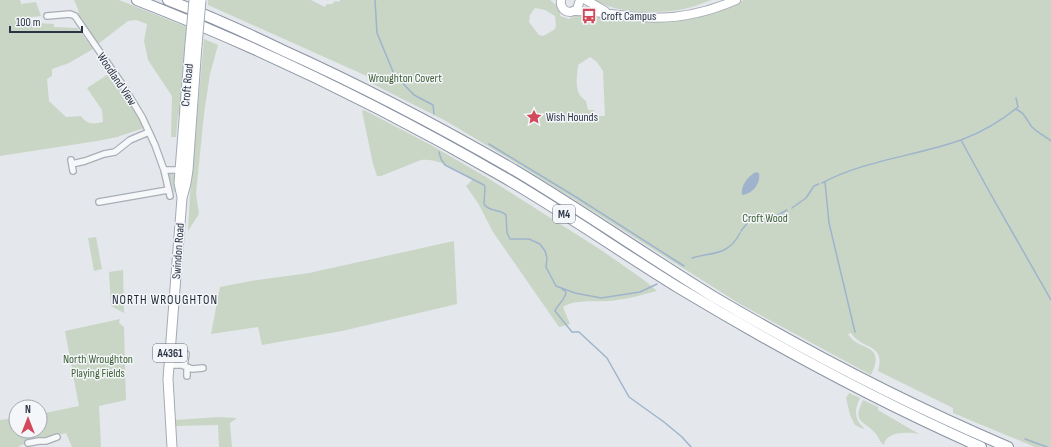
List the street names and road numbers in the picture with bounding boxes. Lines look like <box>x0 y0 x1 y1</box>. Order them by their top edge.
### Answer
street label: Woodland View <box>93 50 140 109</box>
street label: Croft Road <box>178 63 197 107</box>
road number: M4 <box>553 205 575 223</box>
street label: Swindon Road <box>169 222 188 280</box>
road number: A4361 <box>153 344 187 362</box>

